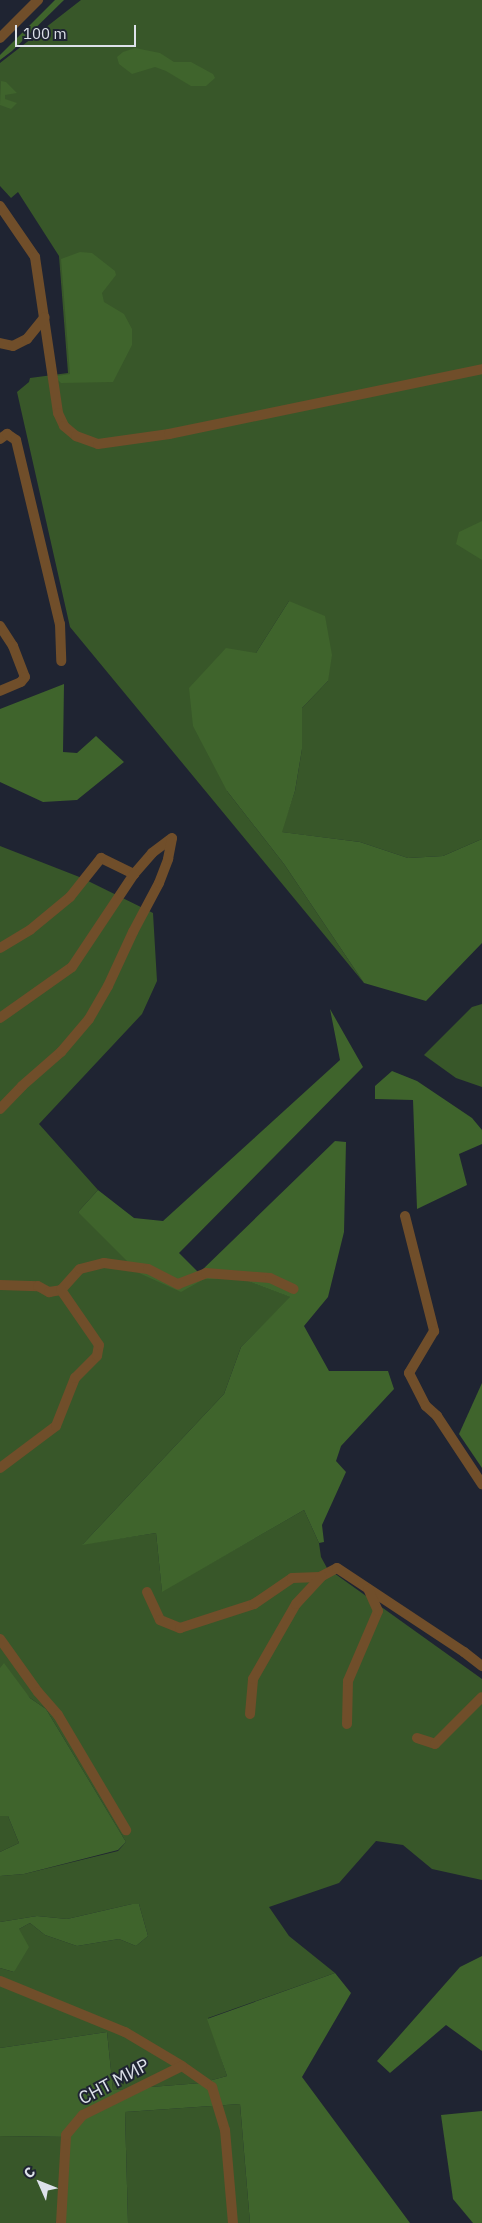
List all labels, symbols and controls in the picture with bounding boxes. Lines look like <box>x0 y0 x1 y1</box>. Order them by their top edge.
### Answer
scale bar <box>18 15 139 47</box>
text: 100 m <box>23 24 67 43</box>
street label: СНТ МИР <box>75 2054 153 2110</box>
north arrow <box>15 2158 65 2208</box>
text: С <box>20 2163 39 2182</box>

